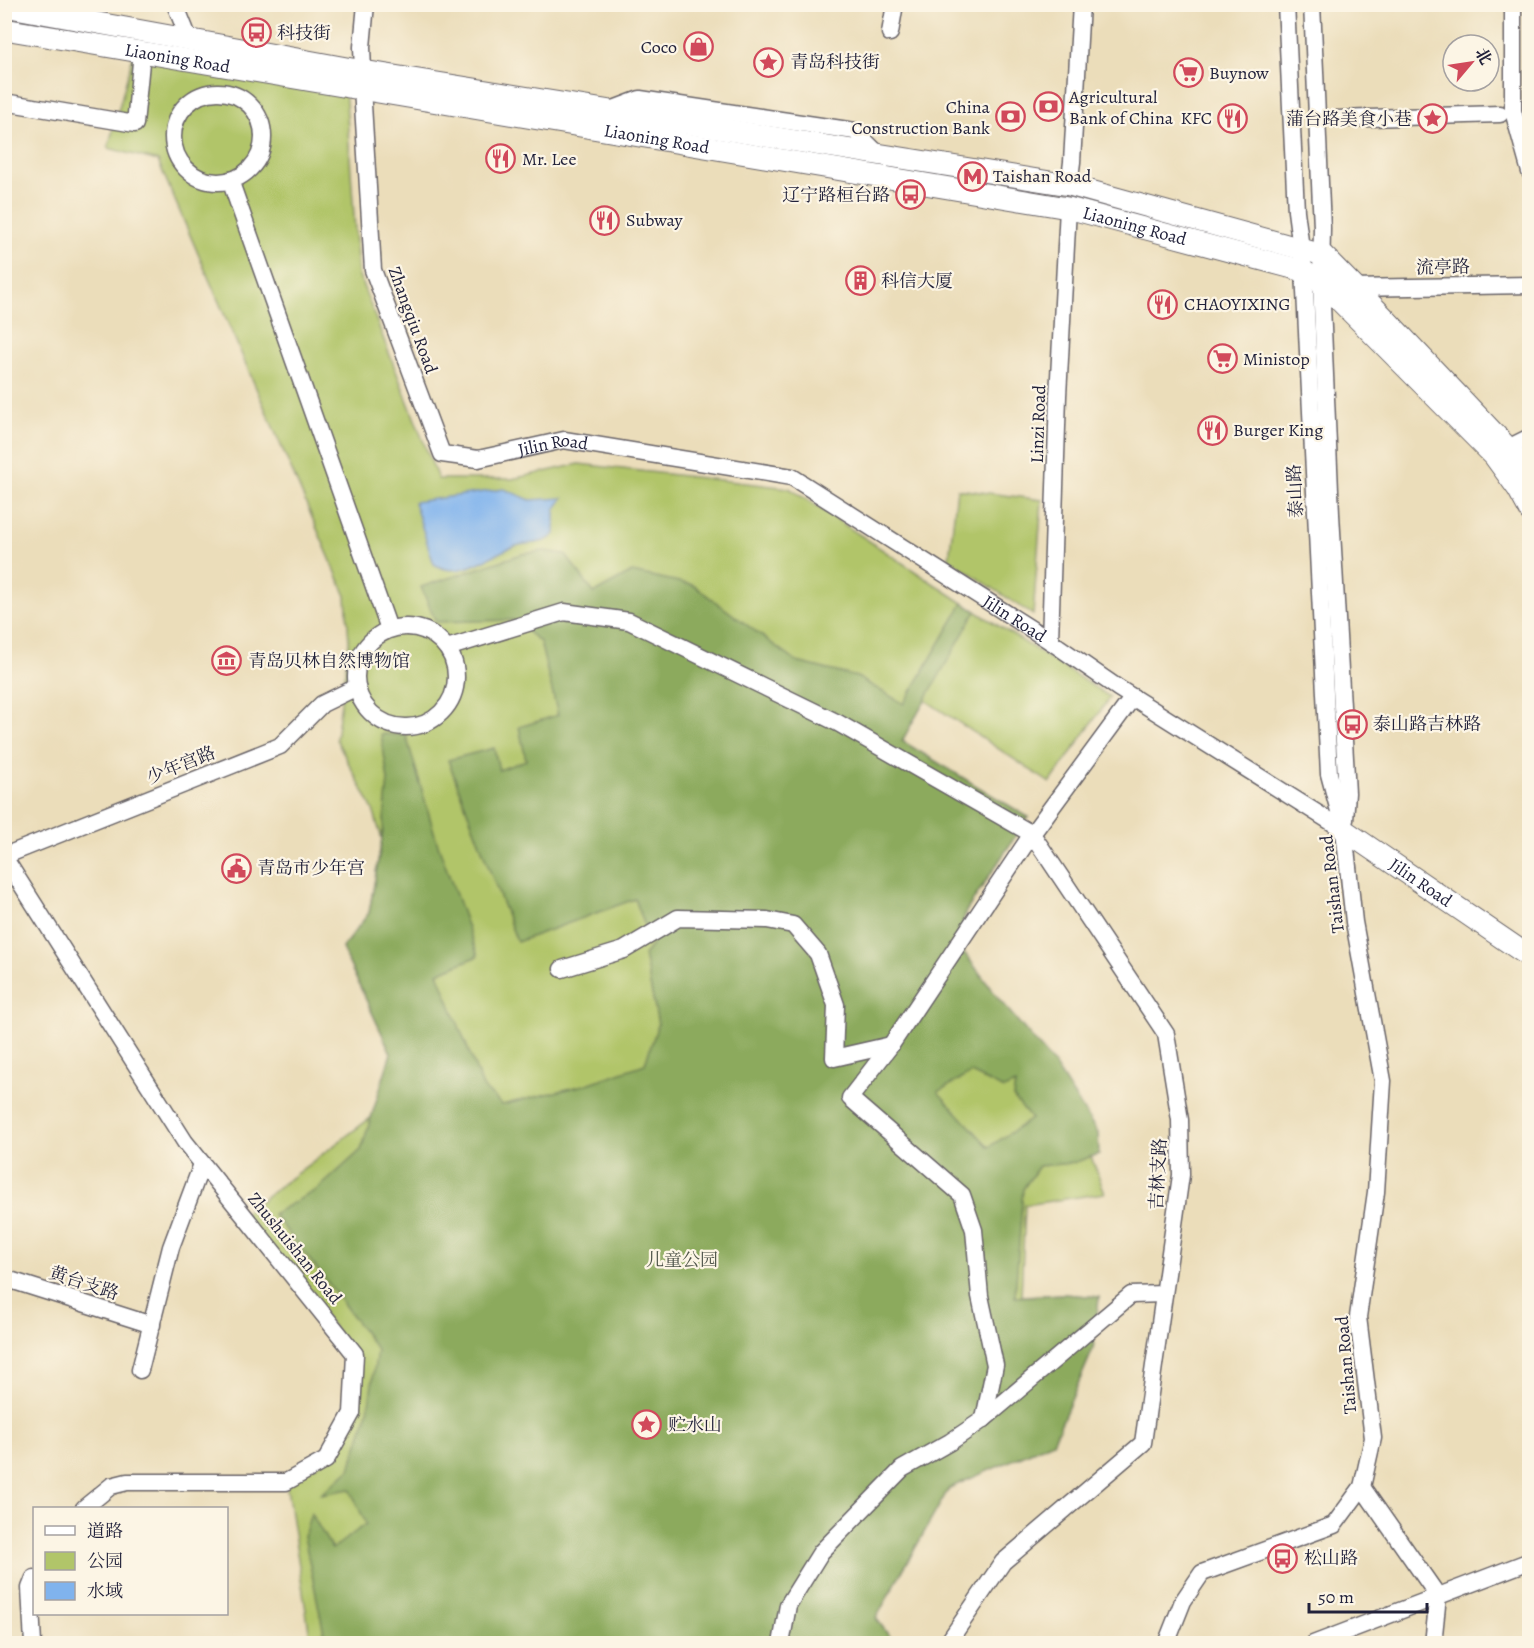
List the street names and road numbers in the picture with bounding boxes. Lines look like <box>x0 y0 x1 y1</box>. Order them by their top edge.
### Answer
street label: Liaoning Road <box>123 38 232 79</box>
street label: Liaoning Road <box>602 118 712 160</box>
street label: Liaoning Road <box>1080 200 1190 251</box>
street label: 流亭路 <box>1416 255 1470 279</box>
street label: Zhangqiu Road <box>383 263 444 377</box>
street label: Linzi Road <box>1025 384 1051 464</box>
street label: Jilin Road <box>516 428 590 462</box>
street label: 泰山路 <box>1282 463 1308 519</box>
street label: Jilin Road <box>978 589 1051 648</box>
street label: 少年宫路 <box>143 740 219 790</box>
street label: Taishan Road <box>1314 833 1350 934</box>
street label: Jilin Road <box>1385 853 1457 913</box>
street label: 吉林支路 <box>1144 1137 1172 1211</box>
street label: Zhushuishan Road <box>242 1187 348 1309</box>
street label: 黄台支路 <box>46 1260 122 1306</box>
street label: Taishan Road <box>1330 1315 1362 1415</box>

